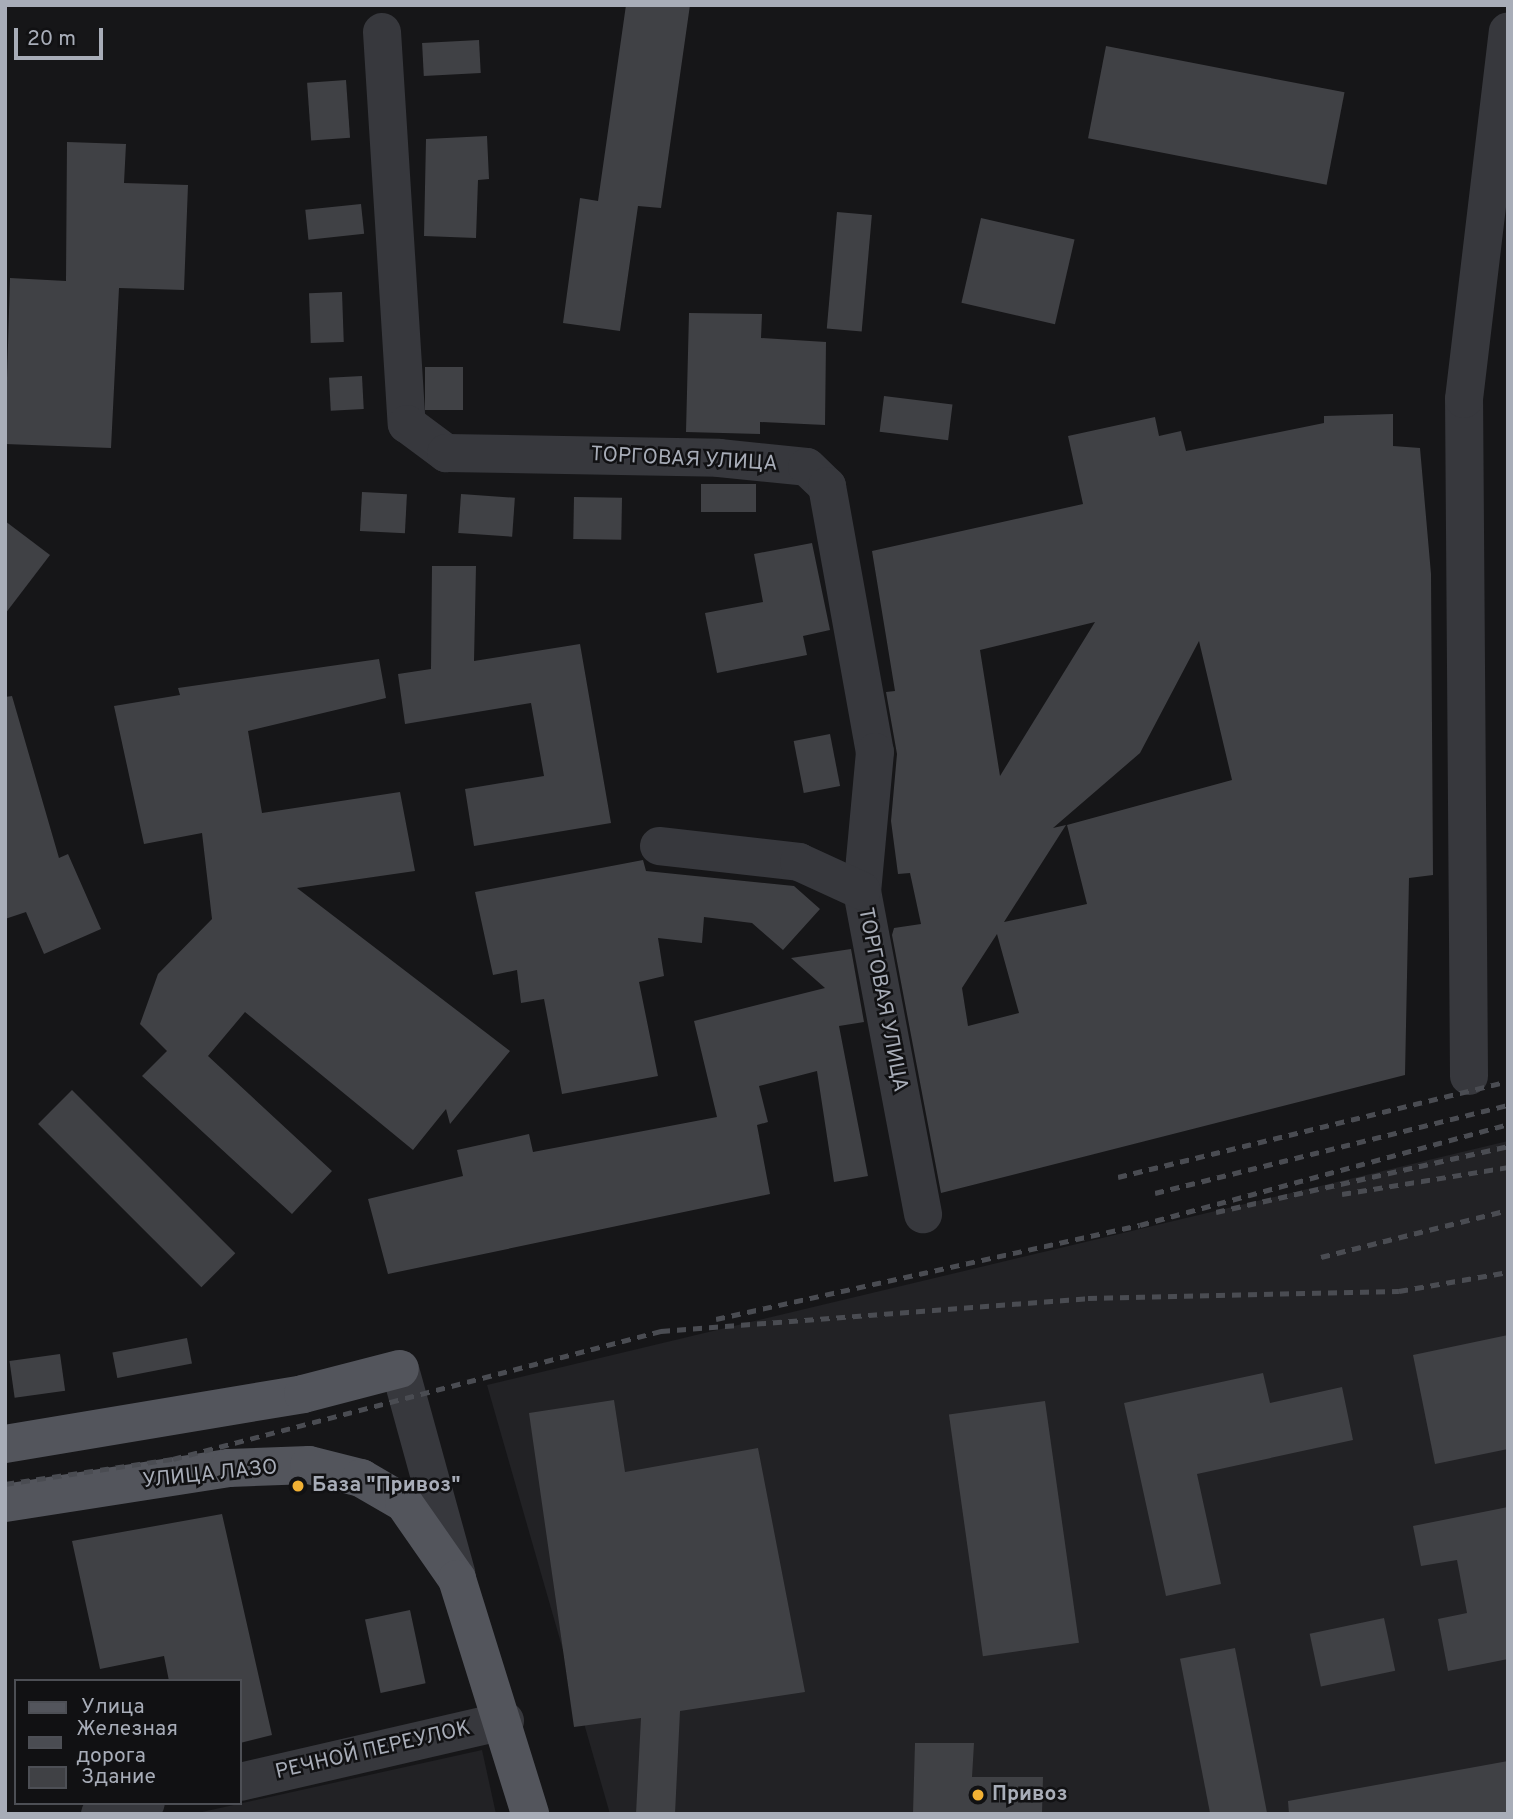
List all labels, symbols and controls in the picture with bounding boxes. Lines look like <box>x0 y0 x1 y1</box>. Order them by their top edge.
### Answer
scale bar <box>18 14 107 58</box>
text: 20 m <box>27 26 76 53</box>
street label: ТОРГОВАЯ УЛИЦА <box>590 443 778 477</box>
street label: ТОРГОВАЯ УЛИЦА <box>852 906 912 1094</box>
street label: УЛИЦА ЛАЗО <box>141 1455 279 1495</box>
place label: База "Привоз" <box>312 1473 460 1499</box>
marker: База "Привоз" <box>290 1478 306 1494</box>
legend <box>14 1679 242 1805</box>
text: Улица <box>81 1694 145 1721</box>
text: Железная дорога <box>76 1716 178 1770</box>
street label: РЕЧНОЙ ПЕРЕУЛОК <box>273 1716 473 1786</box>
text: Здание <box>81 1764 156 1791</box>
place label: Привоз <box>992 1782 1068 1808</box>
marker: Привоз <box>970 1787 986 1803</box>

